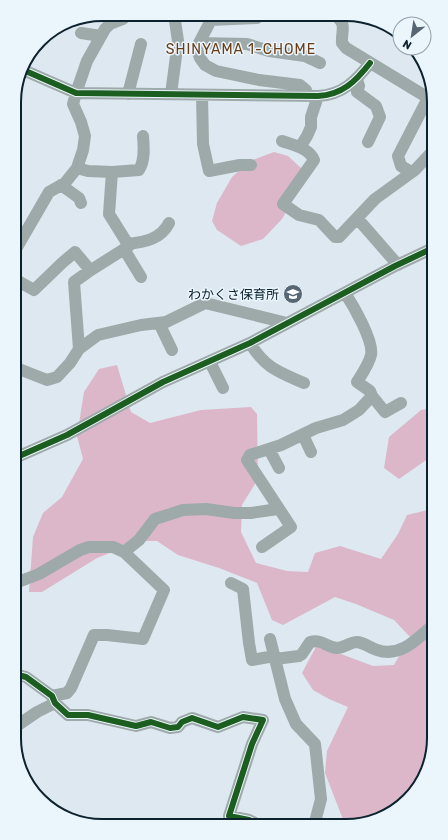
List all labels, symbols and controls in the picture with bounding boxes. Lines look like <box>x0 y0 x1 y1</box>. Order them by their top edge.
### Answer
north arrow <box>392 16 432 56</box>
text: N <box>401 37 414 52</box>
district label: SHINYAMA 1-CHOME <box>166 41 316 58</box>
school or university icon: わかくさ保育所 <box>282 283 304 305</box>
place label: わかくさ保育所 <box>188 287 279 302</box>

